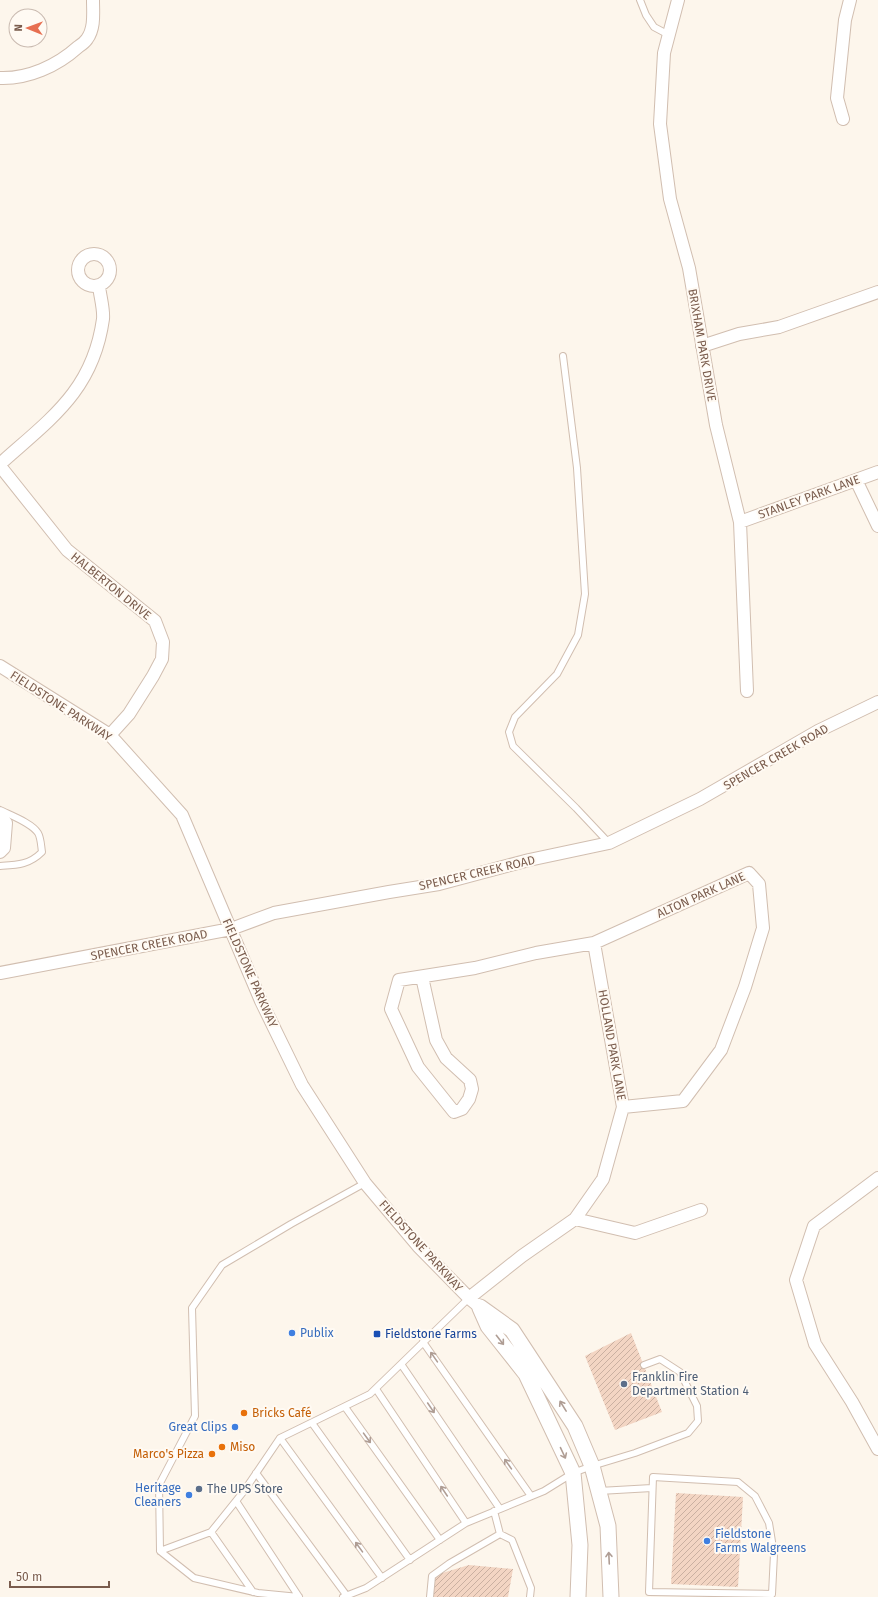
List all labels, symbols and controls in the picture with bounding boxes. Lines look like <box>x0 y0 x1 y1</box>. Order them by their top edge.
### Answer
north arrow <box>8 8 48 48</box>
text: N <box>12 24 25 32</box>
street label: BRIXHAM PARK DRIVE <box>685 287 719 403</box>
street label: STANLEY PARK LANE <box>756 472 862 522</box>
street label: HALBERTON DRIVE <box>68 549 154 623</box>
street label: FIELDSTONE PARKWAY <box>8 668 115 744</box>
street label: SPENCER CREEK ROAD <box>721 721 831 793</box>
street label: SPENCER CREEK ROAD <box>418 853 537 893</box>
street label: ALTON PARK LANE <box>655 869 747 921</box>
street label: FIELDSTONE PARKWAY <box>220 916 281 1030</box>
street label: SPENCER CREEK ROAD <box>89 927 209 963</box>
street label: HOLLAND PARK LANE <box>595 988 629 1102</box>
street label: FIELDSTONE PARKWAY <box>376 1197 466 1295</box>
place label: Publix <box>300 1326 334 1340</box>
place label: Fieldstone Farms <box>385 1327 477 1341</box>
marker: Publix <box>287 1328 297 1338</box>
marker: Fieldstone Farms <box>372 1329 382 1339</box>
one-way arrow <box>495 1335 504 1346</box>
one-way arrow <box>430 1352 438 1363</box>
place label: Franklin Fire Department Station 4 <box>632 1370 749 1398</box>
marker: Franklin Fire Department Station 4 <box>619 1379 629 1389</box>
one-way arrow <box>558 1400 567 1411</box>
one-way arrow <box>427 1402 435 1413</box>
place label: Bricks Café <box>252 1406 312 1420</box>
marker: Bricks Café <box>239 1408 249 1418</box>
place label: Great Clips <box>168 1420 227 1434</box>
marker: Great Clips <box>230 1422 240 1432</box>
one-way arrow <box>363 1433 372 1444</box>
place label: Miso <box>230 1440 255 1454</box>
marker: Miso <box>217 1442 227 1452</box>
place label: Marco's Pizza <box>133 1447 204 1461</box>
one-way arrow <box>560 1447 567 1459</box>
marker: Marco's Pizza <box>207 1449 217 1459</box>
one-way arrow <box>504 1459 512 1470</box>
place label: Heritage Cleaners <box>134 1481 181 1509</box>
place label: The UPS Store <box>207 1482 283 1496</box>
marker: The UPS Store <box>194 1484 204 1494</box>
one-way arrow <box>440 1486 448 1497</box>
marker: Heritage Cleaners <box>184 1490 194 1500</box>
place label: Fieldstone Farms Walgreens <box>715 1527 807 1555</box>
marker: Fieldstone Farms Walgreens <box>702 1536 712 1546</box>
one-way arrow <box>355 1541 363 1552</box>
one-way arrow <box>606 1552 613 1565</box>
scale bar <box>10 1563 109 1589</box>
text: 50 m <box>16 1570 42 1584</box>

